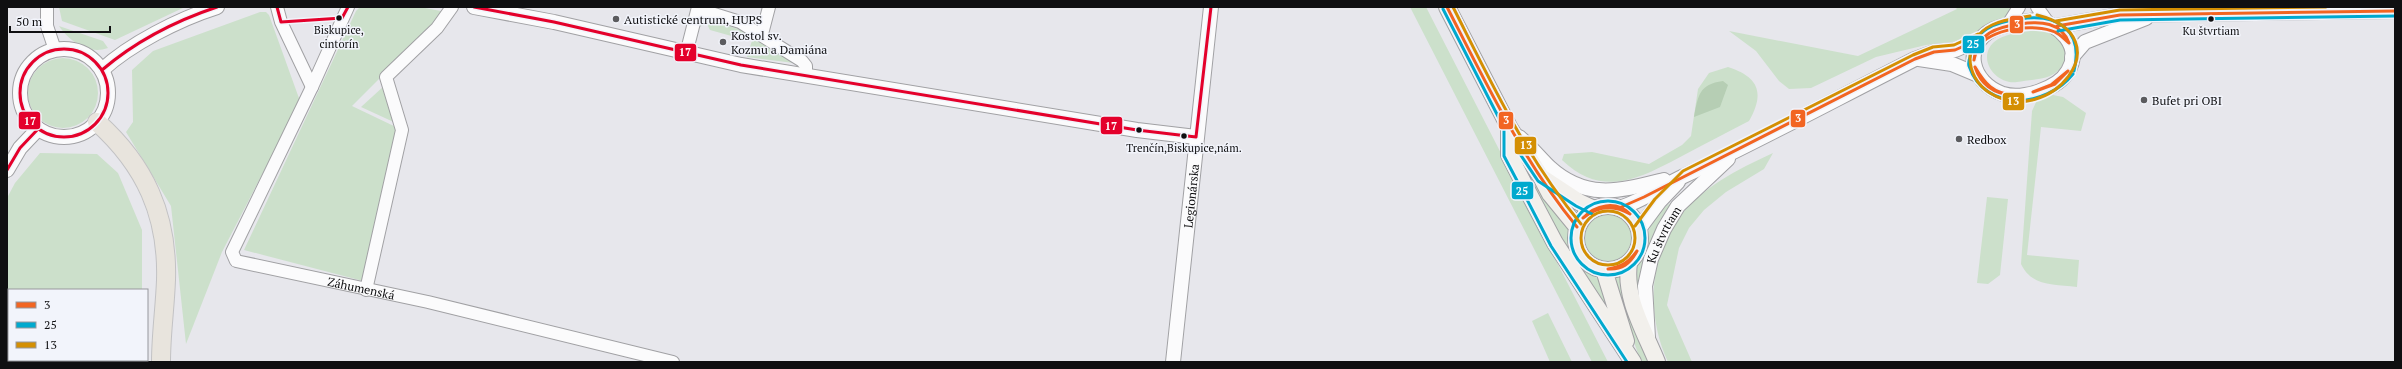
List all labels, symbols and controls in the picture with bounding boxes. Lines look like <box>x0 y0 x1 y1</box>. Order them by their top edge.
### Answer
scale bar <box>10 8 110 34</box>
place label: Autistické centrum, HUPS <box>624 12 762 27</box>
marker: Biskupice, cintorín <box>334 13 344 23</box>
text: 50 m <box>16 14 43 29</box>
marker: Autistické centrum, HUPS <box>611 14 621 24</box>
marker: Ku štvrtiam <box>2206 14 2216 24</box>
line badge: 3 <box>2009 15 2024 34</box>
text: 3 <box>2014 17 2020 31</box>
place label: Biskupice, cintorín <box>314 23 364 51</box>
place label: Ku štvrtiam <box>2182 24 2240 38</box>
place label: Kostol sv. Kozmu a Damiána <box>731 28 827 57</box>
line badge: 25 <box>1962 35 1985 54</box>
marker: Kostol sv. Kozmu a Damiána <box>718 37 728 47</box>
text: 25 <box>1967 37 1979 51</box>
line badge: 17 <box>674 43 697 62</box>
text: 17 <box>679 45 691 59</box>
line badge: 13 <box>2002 92 2025 111</box>
place label: Bufet pri OBI <box>2152 93 2222 108</box>
text: 13 <box>2007 94 2019 108</box>
marker: Bufet pri OBI <box>2139 95 2149 105</box>
line badge: 3 <box>1790 109 1806 128</box>
line badge: 17 <box>18 111 41 130</box>
line badge: 3 <box>1498 111 1514 130</box>
text: 3 <box>1795 111 1801 125</box>
text: 3 <box>1503 113 1509 127</box>
text: 17 <box>24 114 36 128</box>
line badge: 17 <box>1100 116 1123 135</box>
text: 17 <box>1105 119 1117 133</box>
unlabelled marker <box>1134 125 1144 135</box>
marker: Trenčín,Biskupice,nám. <box>1179 131 1189 141</box>
place label: Redbox <box>1967 132 2007 147</box>
marker: Redbox <box>1954 134 1964 144</box>
line badge: 13 <box>1514 136 1537 155</box>
text: 13 <box>1520 138 1532 152</box>
place label: Trenčín,Biskupice,nám. <box>1126 141 1242 155</box>
street label: Legionárska <box>1180 163 1202 229</box>
line badge: 25 <box>1511 181 1534 200</box>
text: 25 <box>1516 184 1528 198</box>
street label: Ku štvrtiam <box>1643 203 1684 264</box>
street label: Záhumenská <box>326 273 396 302</box>
legend <box>8 289 148 361</box>
text: 3 <box>44 297 50 312</box>
text: 25 <box>44 317 57 332</box>
text: 13 <box>44 337 57 352</box>

